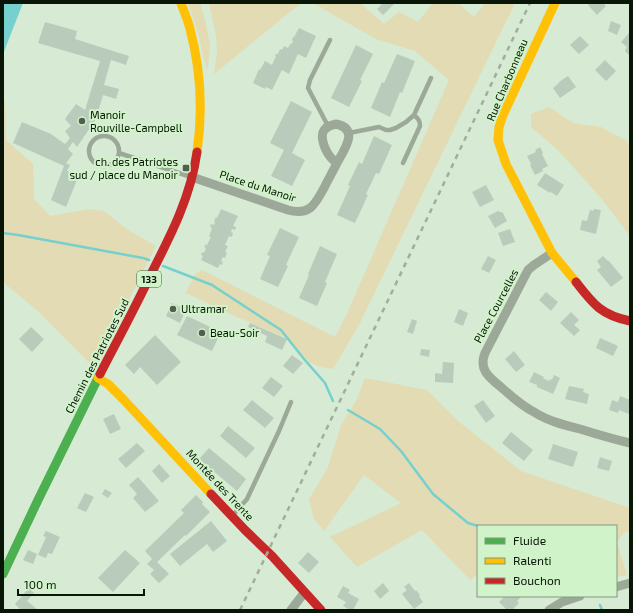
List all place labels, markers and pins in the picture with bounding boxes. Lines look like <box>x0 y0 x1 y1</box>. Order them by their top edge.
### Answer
place label: Manoir Rouville-Campbell <box>90 108 183 134</box>
marker: Manoir Rouville-Campbell <box>77 116 87 126</box>
place label: ch. des Patriotes sud / place du Manoir <box>69 155 179 181</box>
marker: ch. des Patriotes sud / place du Manoir <box>181 163 191 173</box>
place label: Ultramar <box>181 302 227 315</box>
marker: Ultramar <box>168 304 178 314</box>
place label: Beau-Soir <box>210 326 260 339</box>
marker: Beau-Soir <box>197 328 207 338</box>

